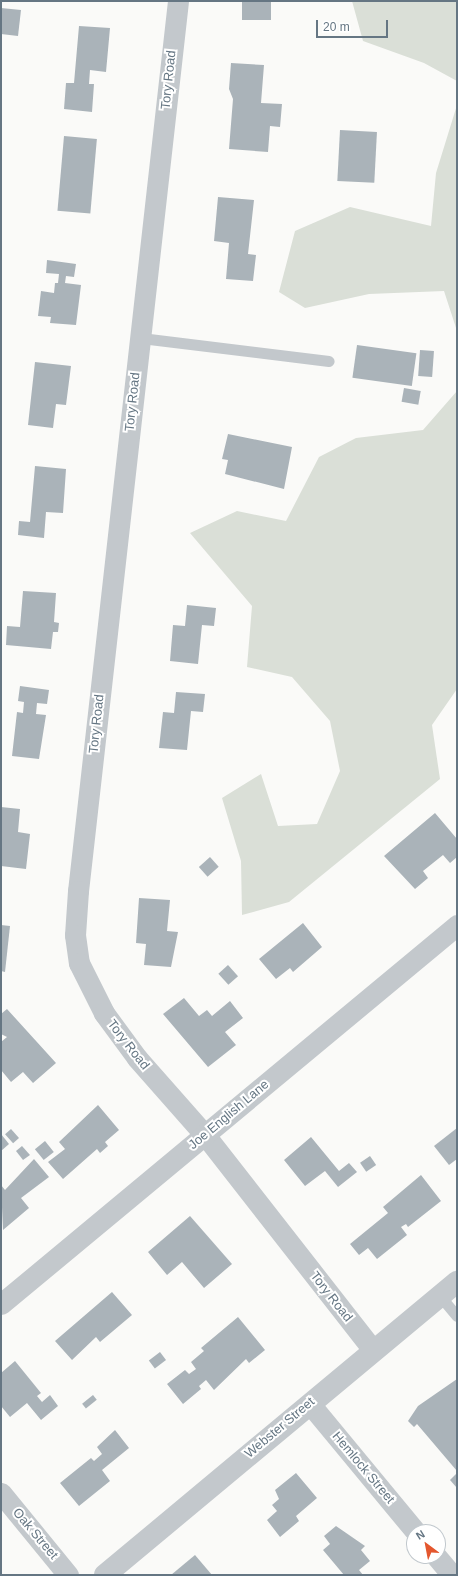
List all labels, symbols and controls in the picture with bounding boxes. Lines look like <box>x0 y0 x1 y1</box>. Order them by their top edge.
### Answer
scale bar <box>318 12 390 38</box>
text: 20 m <box>323 20 350 34</box>
street label: Tory Road <box>158 50 180 110</box>
street label: Tory Road <box>122 372 144 432</box>
street label: Tory Road <box>86 694 108 754</box>
street label: Tory Road <box>104 1017 152 1073</box>
street label: Joe English Lane <box>186 1077 272 1153</box>
street label: Tory Road <box>307 1269 355 1325</box>
street label: Webster Street <box>242 1394 318 1462</box>
street label: Hemlock Street <box>328 1429 398 1507</box>
street label: Oak Street <box>9 1505 61 1563</box>
north arrow <box>406 1524 446 1564</box>
text: N <box>414 1527 427 1542</box>

